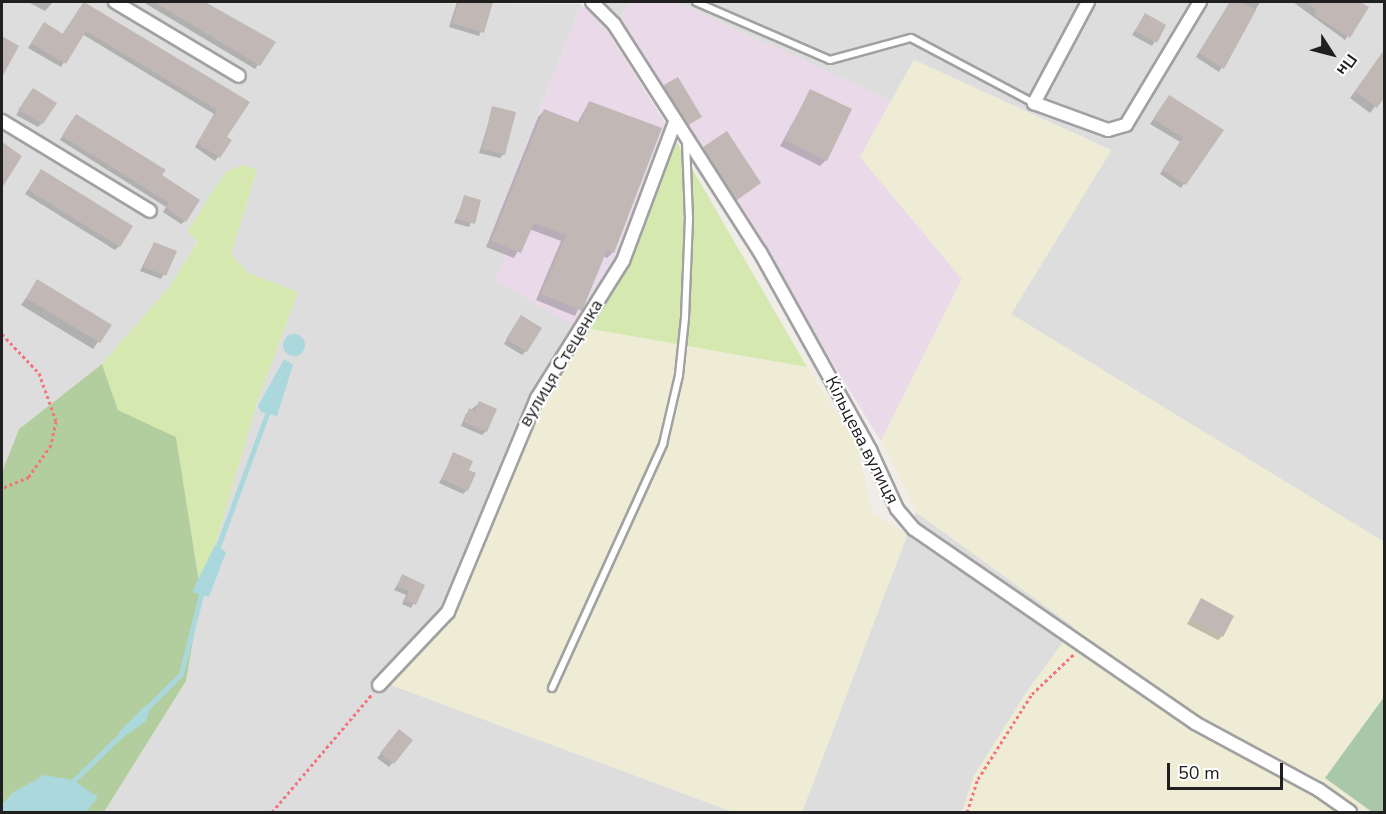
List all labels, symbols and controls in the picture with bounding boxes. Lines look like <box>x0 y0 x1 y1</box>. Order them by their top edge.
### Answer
north arrow <box>1302 24 1362 84</box>
text: Пн <box>1331 49 1362 80</box>
street label: вулиця Стеценка <box>514 295 608 431</box>
street label: Кільцева вулиця <box>820 372 904 508</box>
scale bar <box>1170 751 1286 789</box>
text: 50 m <box>1178 761 1220 785</box>

